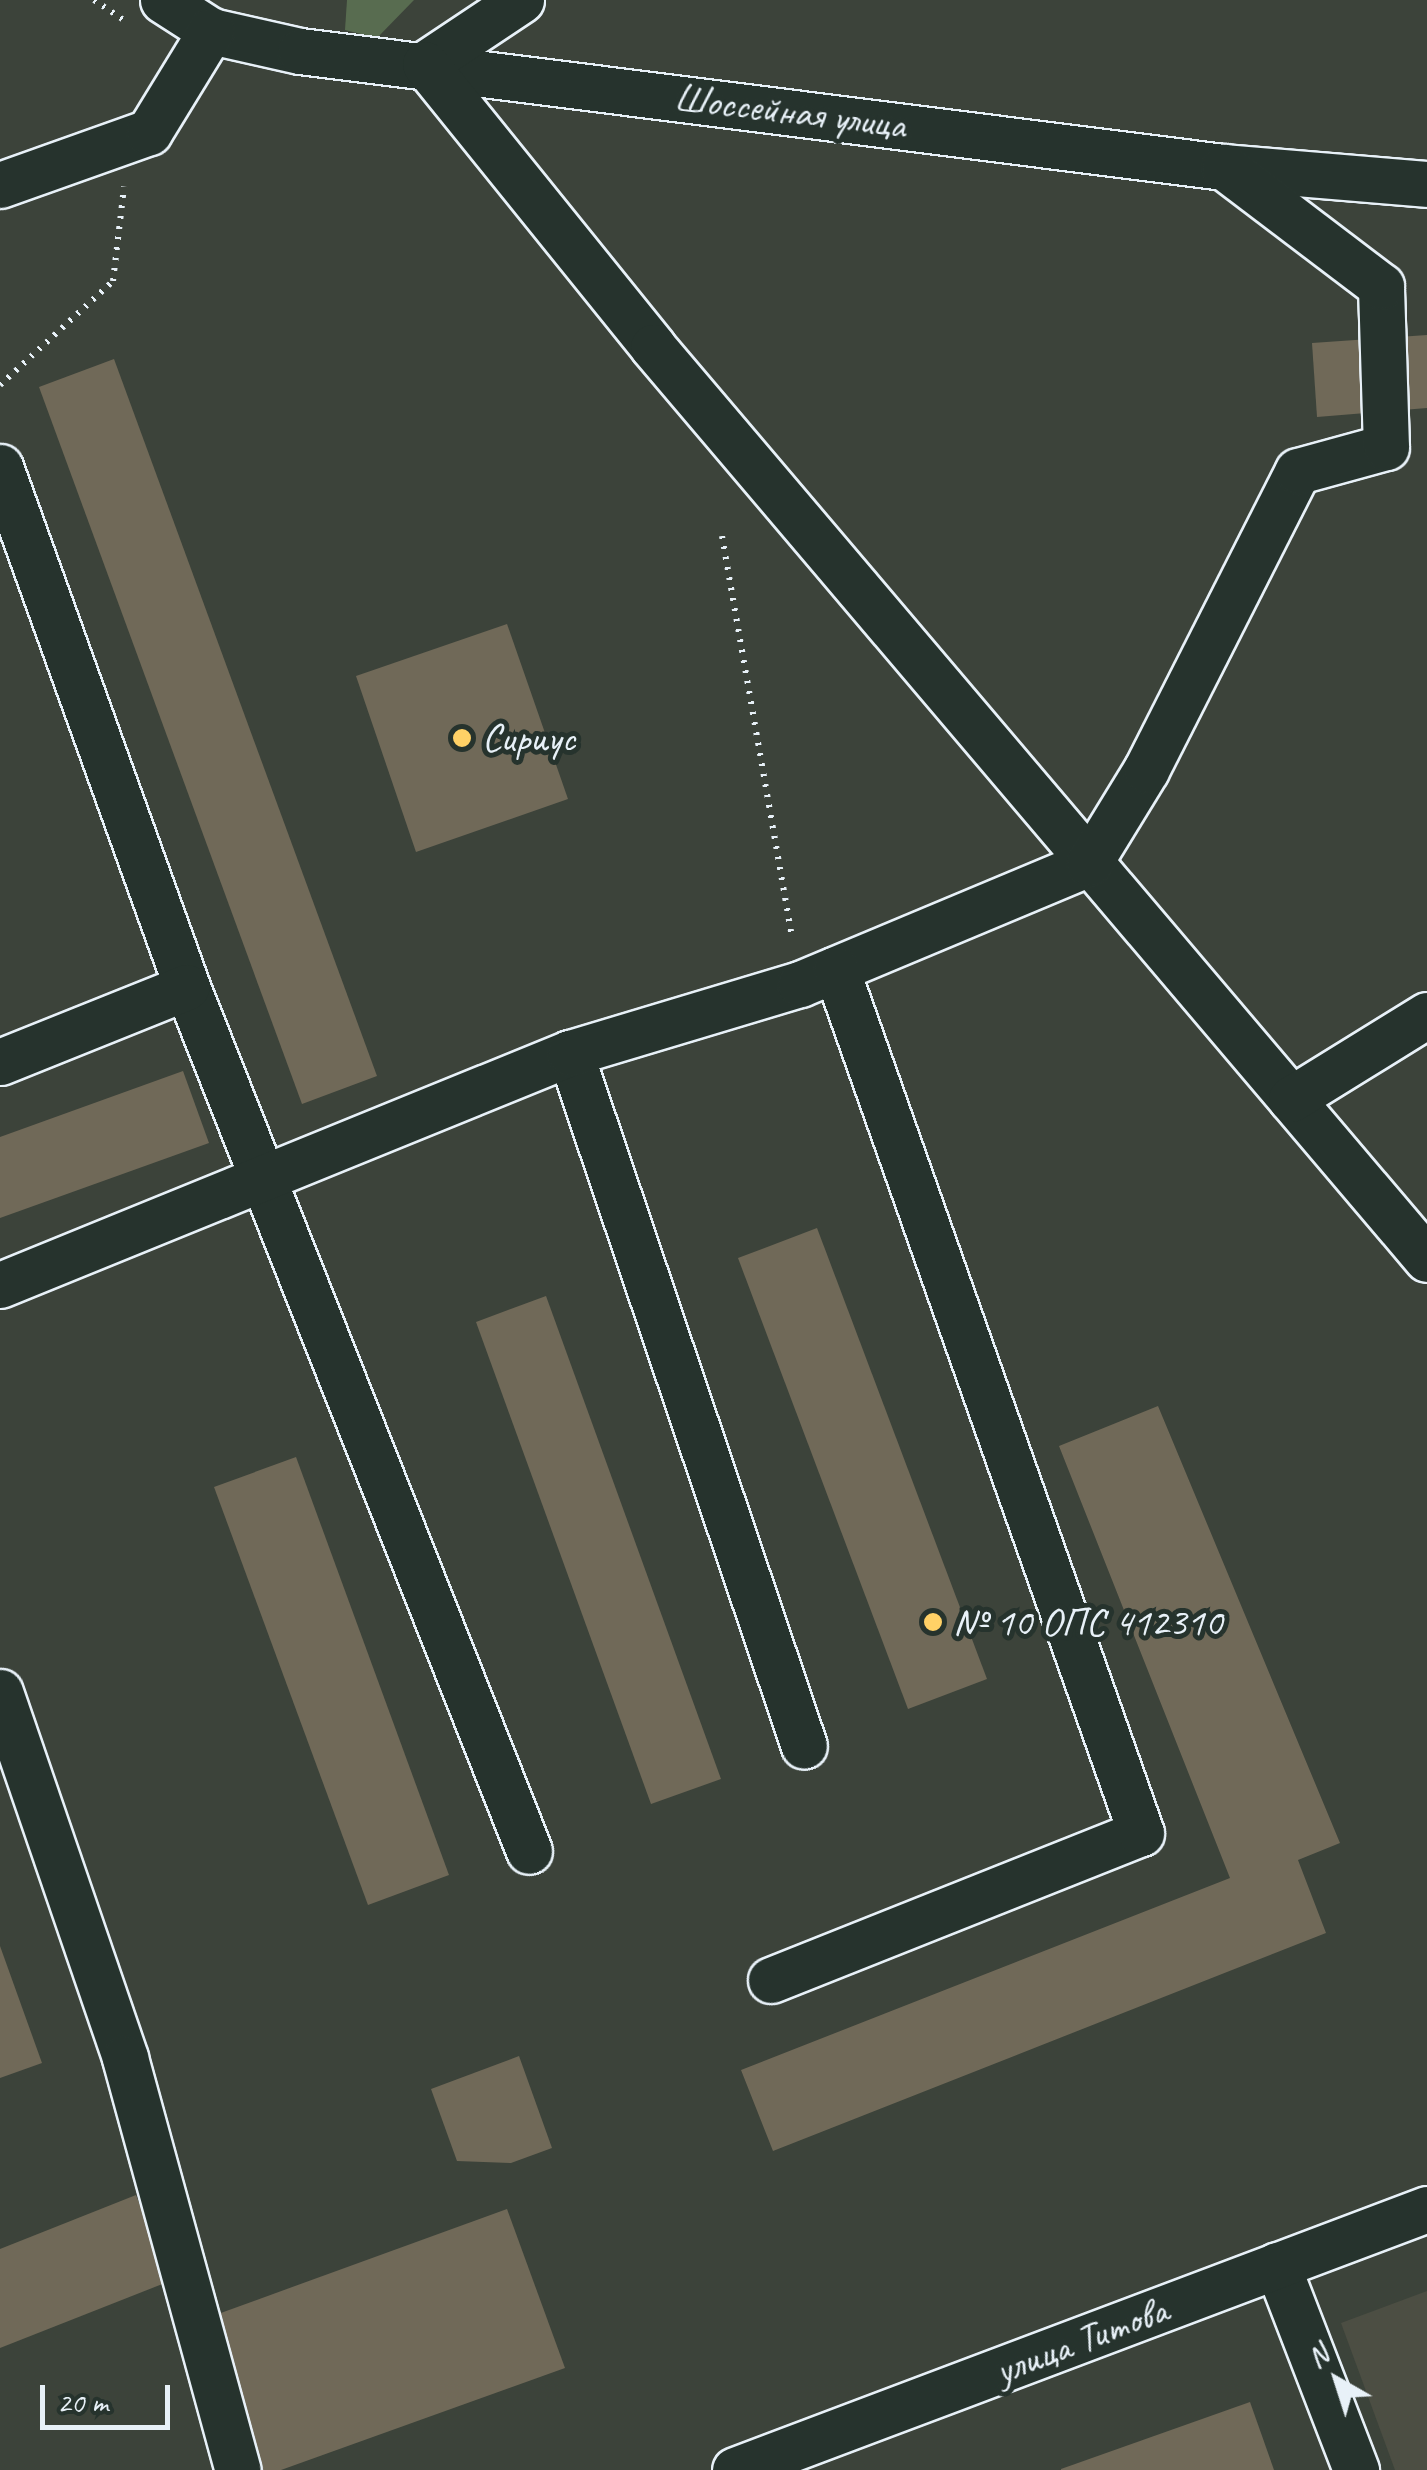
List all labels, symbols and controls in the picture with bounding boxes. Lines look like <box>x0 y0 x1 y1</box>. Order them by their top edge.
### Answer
street label: Шоссейная улица <box>669 73 911 149</box>
place label: Сириус <box>482 714 575 762</box>
marker: Сириус <box>451 727 473 749</box>
place label: № 10 ОПС 412310 <box>953 1598 1222 1646</box>
marker: № 10 ОПС 412310 <box>922 1611 944 1633</box>
street label: улица Титова <box>989 2286 1173 2394</box>
north arrow <box>1287 2330 1387 2430</box>
text: N <box>1300 2337 1336 2375</box>
scale bar <box>45 2365 175 2427</box>
text: 20 m <box>57 2383 108 2421</box>

